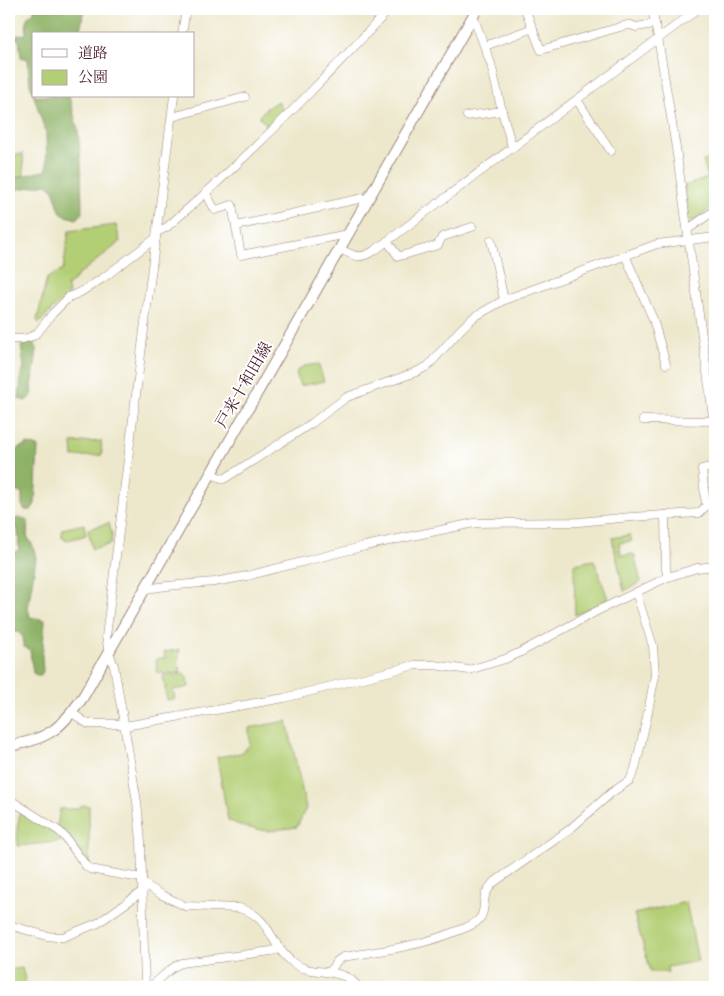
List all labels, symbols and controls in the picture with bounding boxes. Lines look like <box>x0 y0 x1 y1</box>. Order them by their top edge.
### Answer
legend <box>32 32 195 98</box>
text: 道路 <box>78 44 108 63</box>
text: 公園 <box>78 68 108 87</box>
street label: 戸来十和田線 <box>211 338 277 432</box>

